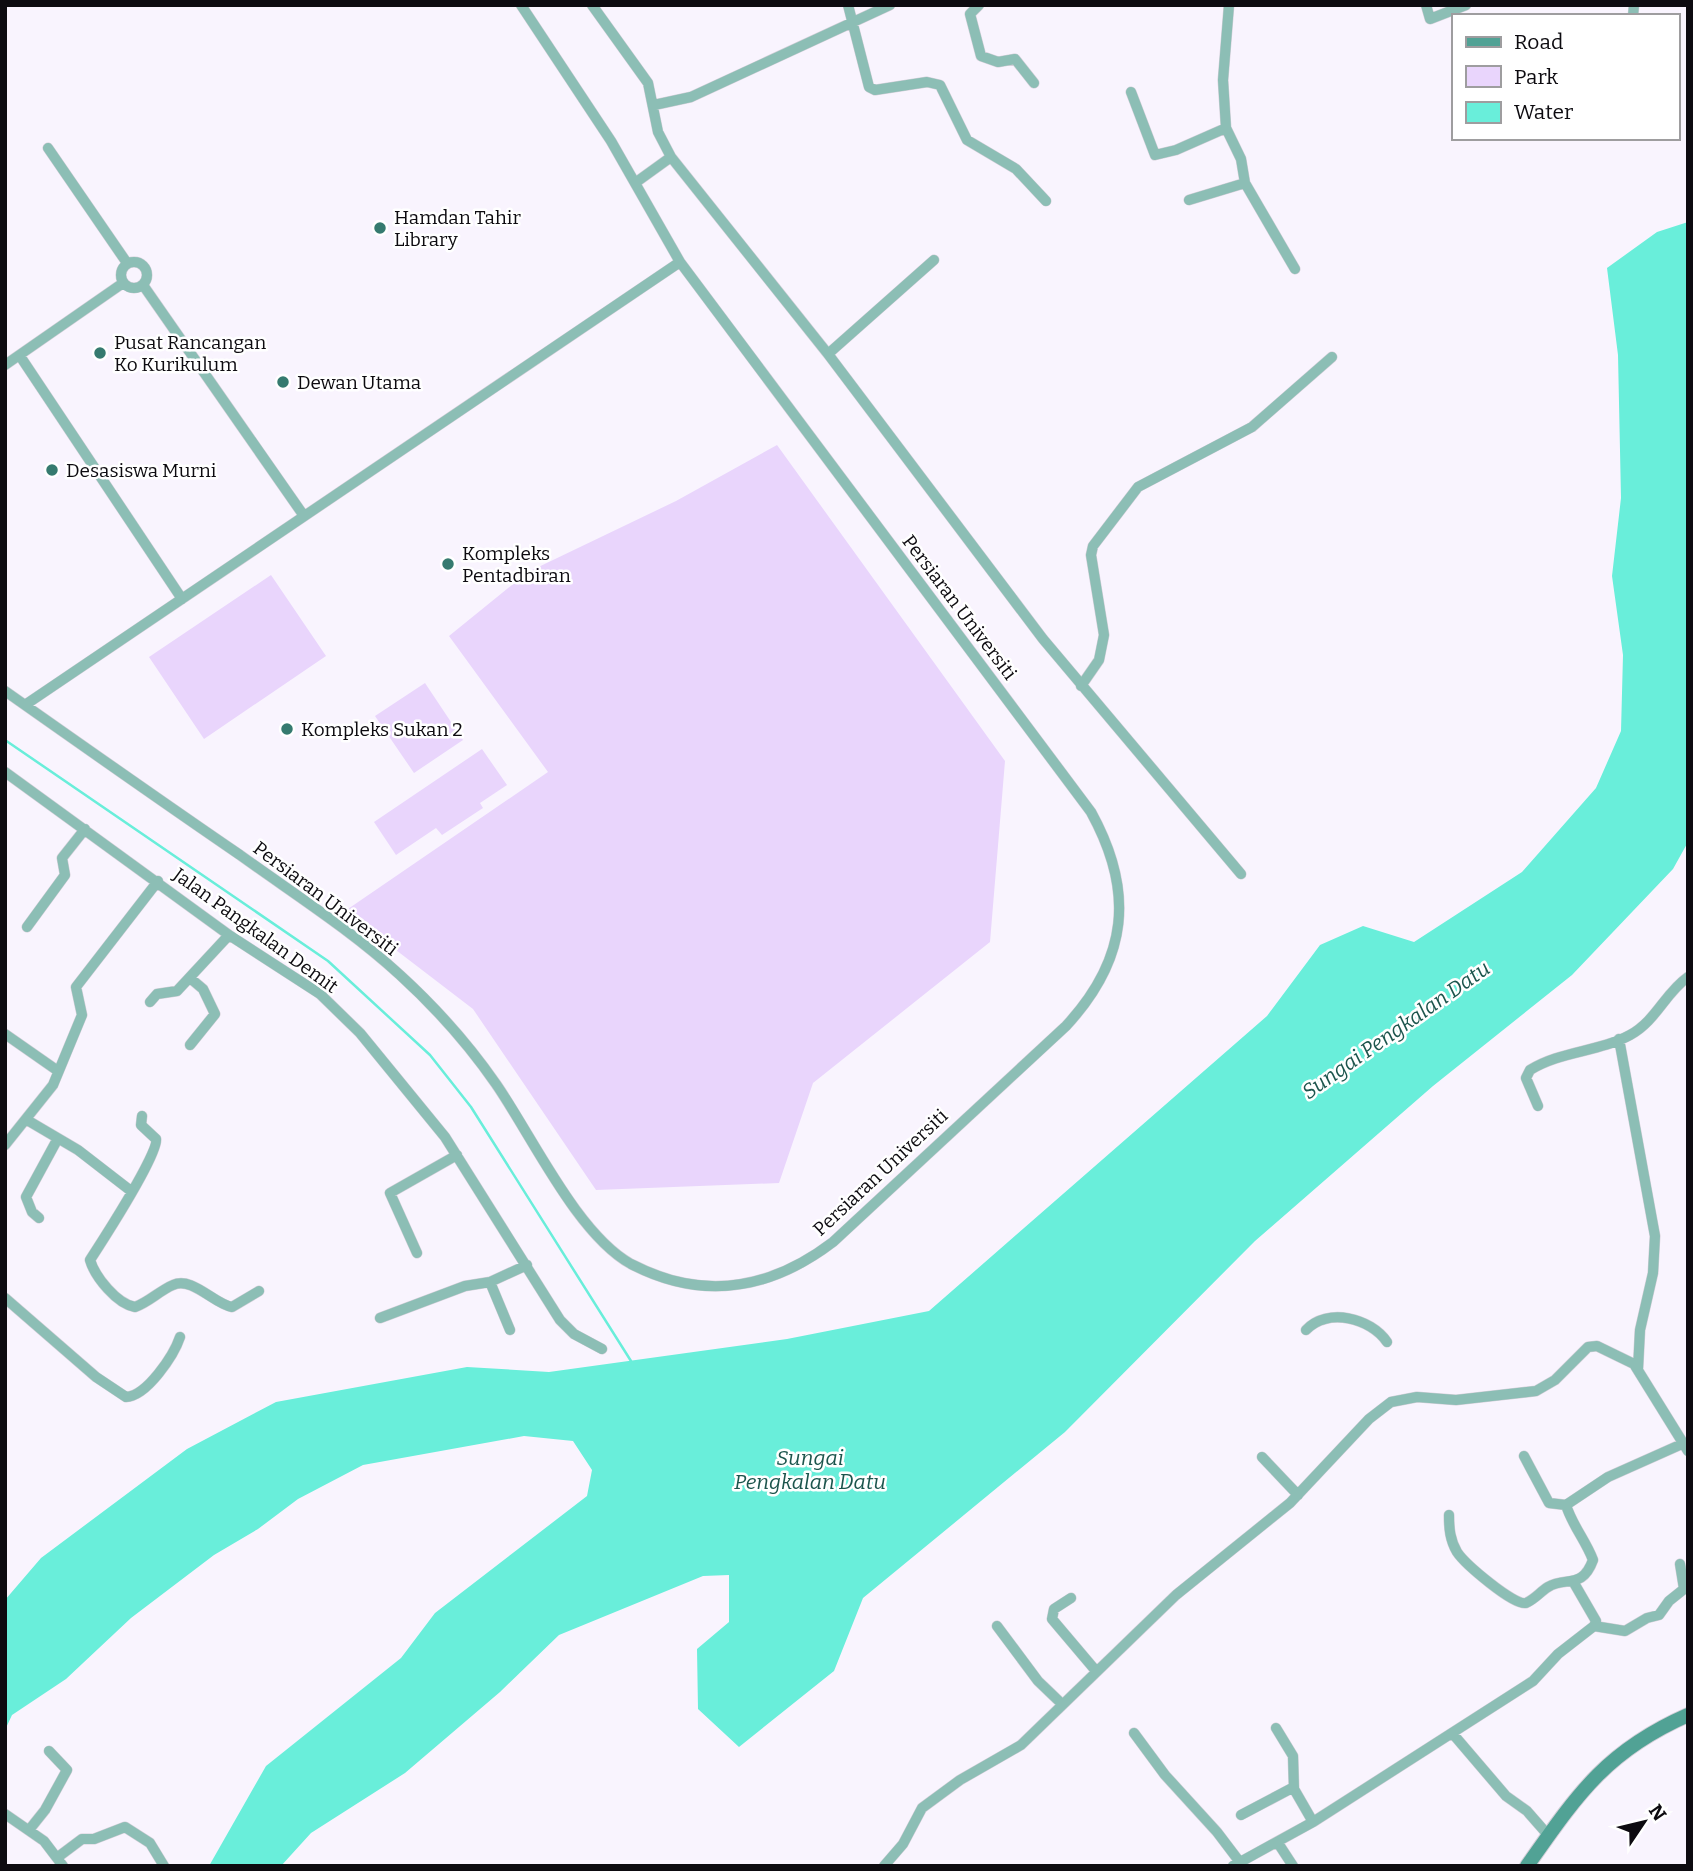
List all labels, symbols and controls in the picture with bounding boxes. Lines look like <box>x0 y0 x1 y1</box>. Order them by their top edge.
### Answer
legend <box>1452 14 1679 140</box>
text: Road <box>1514 29 1563 55</box>
text: Park <box>1514 64 1558 90</box>
text: Water <box>1514 99 1573 125</box>
place label: Hamdan Tahir Library <box>394 206 521 251</box>
marker: Hamdan Tahir Library <box>372 220 388 236</box>
place label: Pusat Rancangan Ko Kurikulum <box>114 331 266 376</box>
marker: Pusat Rancangan Ko Kurikulum <box>92 345 108 361</box>
place label: Dewan Utama <box>297 371 422 394</box>
marker: Dewan Utama <box>275 374 291 390</box>
place label: Desasiswa Murni <box>66 459 217 482</box>
marker: Desasiswa Murni <box>44 462 60 478</box>
street label: Persiaran Universiti <box>898 530 1022 685</box>
place label: Kompleks Pentadbiran <box>462 542 571 587</box>
marker: Kompleks Pentadbiran <box>440 556 456 572</box>
place label: Kompleks Sukan 2 <box>301 718 463 741</box>
marker: Kompleks Sukan 2 <box>279 721 295 737</box>
street label: Persiaran Universiti <box>249 836 403 961</box>
street label: Jalan Pangkalan Demit <box>168 862 343 998</box>
water label: Sungai Pengkalan Datu <box>1297 955 1495 1105</box>
street label: Persiaran Universiti <box>808 1104 953 1241</box>
water label: Sungai Pengkalan Datu <box>734 1445 886 1495</box>
north arrow <box>1609 1787 1679 1857</box>
text: N <box>1644 1800 1671 1825</box>

